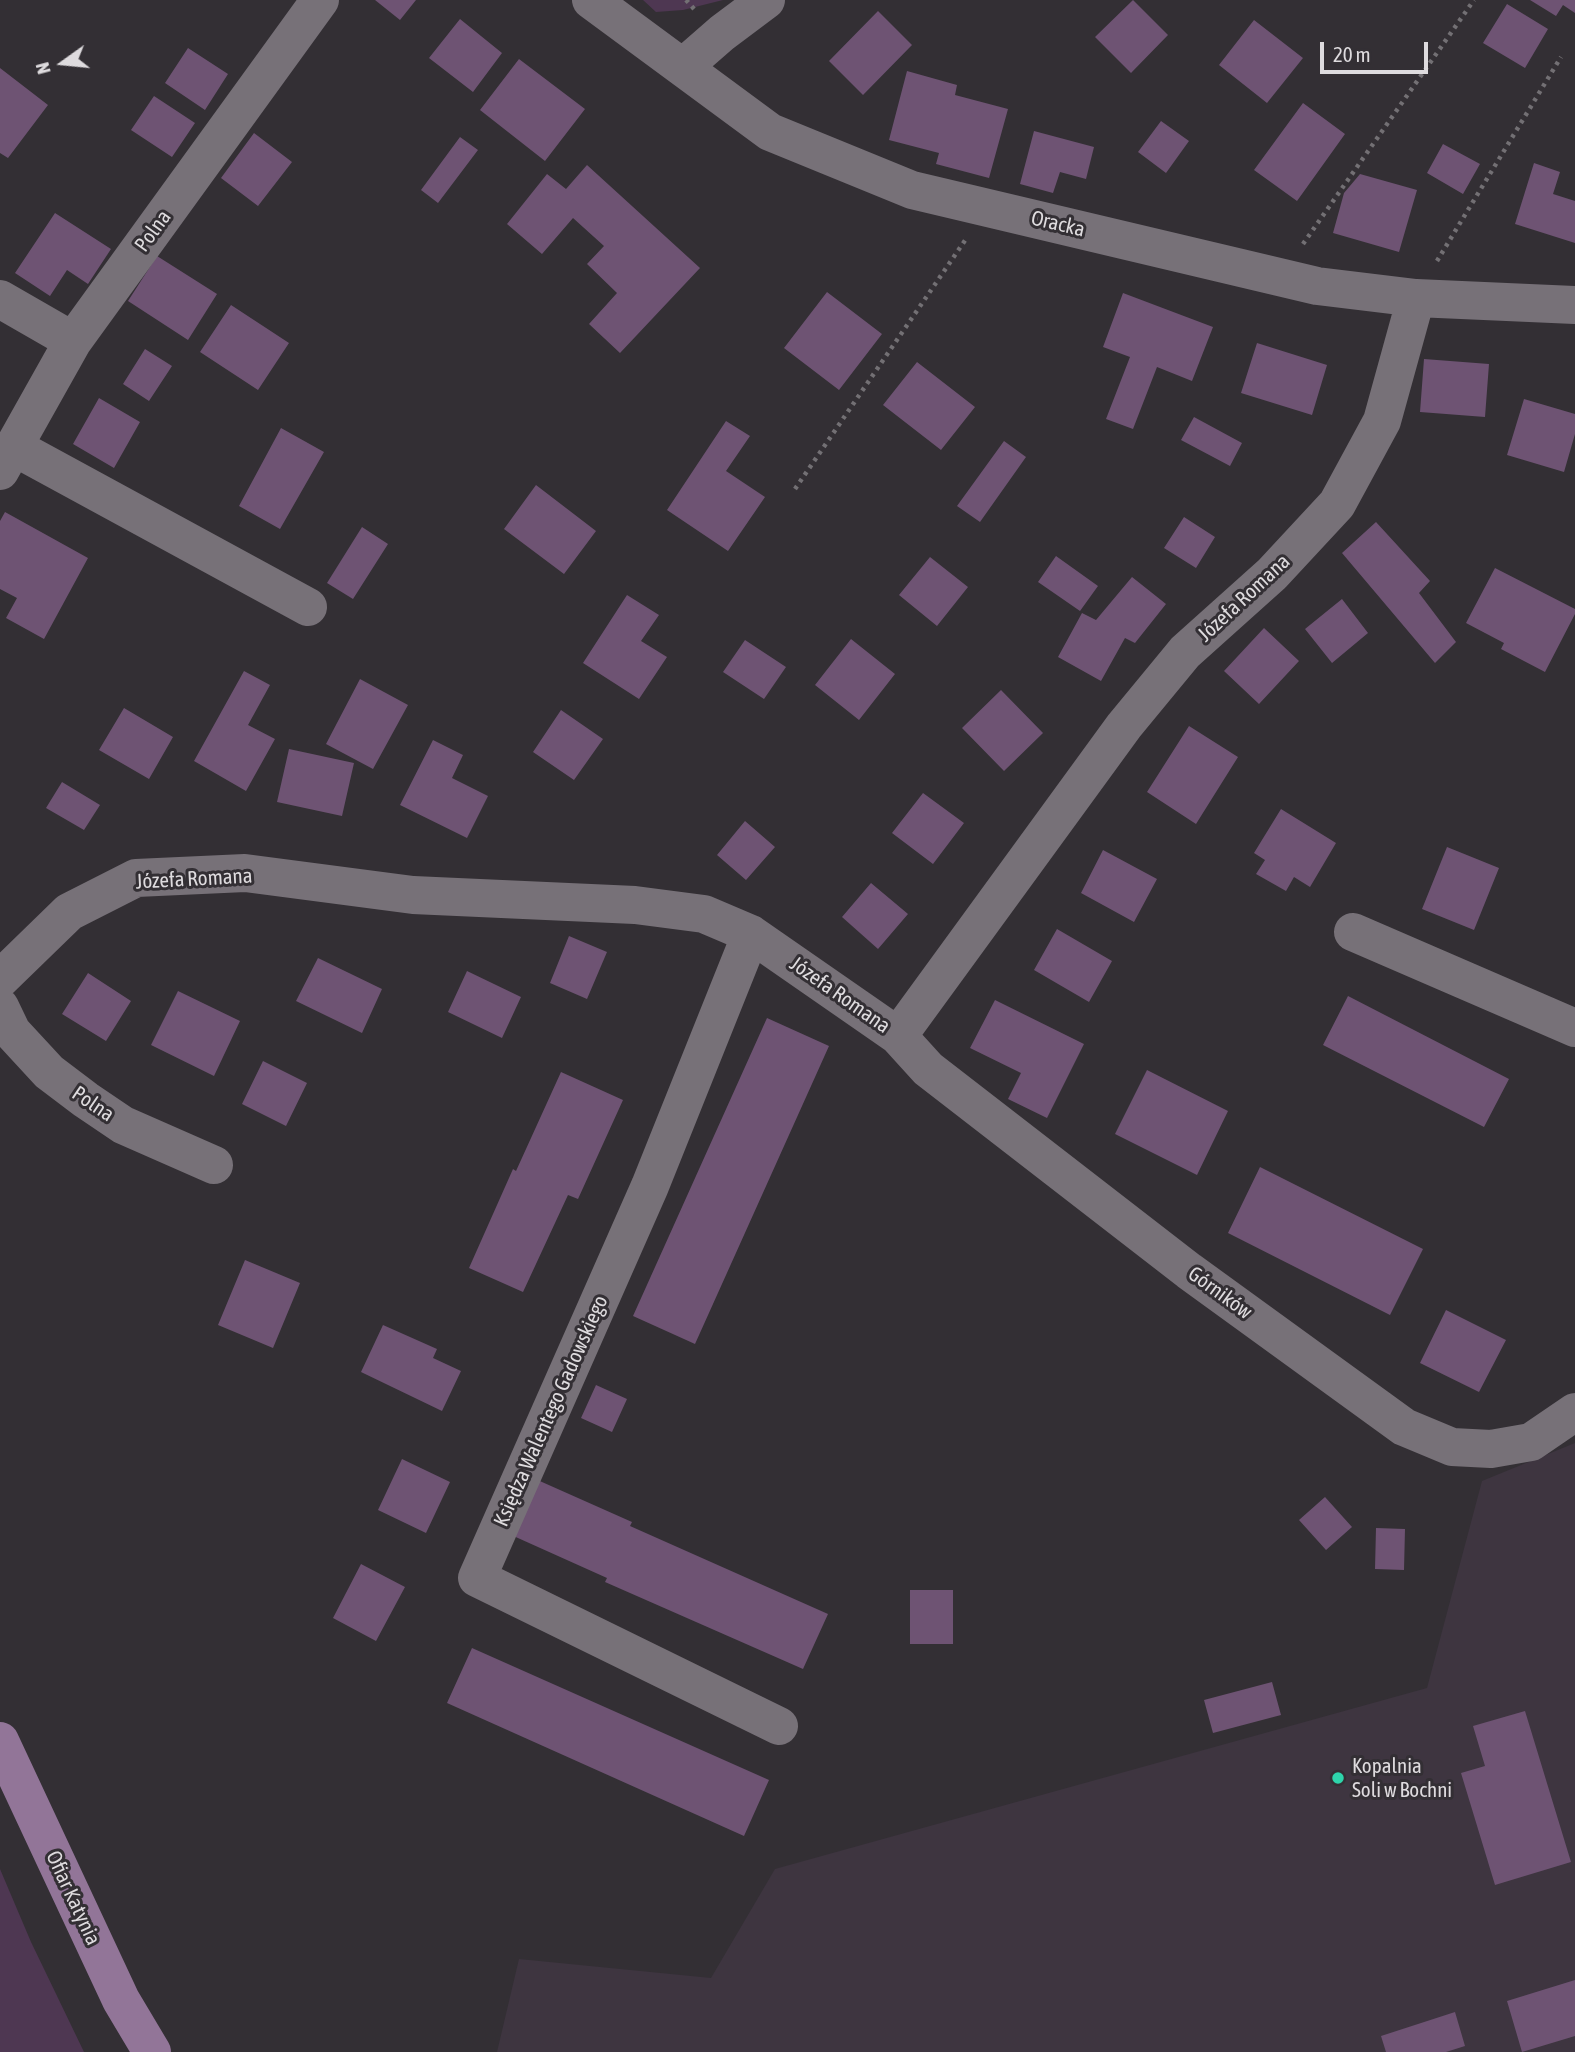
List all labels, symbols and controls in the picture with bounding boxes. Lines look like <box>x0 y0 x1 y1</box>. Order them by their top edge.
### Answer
north arrow <box>28 28 98 98</box>
scale bar <box>1323 28 1432 72</box>
text: 20 m <box>1333 42 1371 66</box>
text: N <box>31 60 55 77</box>
street label: Polna <box>129 205 177 257</box>
street label: Oracka <box>1029 206 1087 242</box>
street label: Józefa Romana <box>1193 549 1295 647</box>
street label: Józefa Romana <box>135 863 253 895</box>
street label: Józefa Romana <box>785 951 895 1039</box>
street label: Polna <box>67 1081 119 1127</box>
street label: Górników <box>1183 1261 1257 1325</box>
street label: Księdza Walentego Gadowskiego <box>489 1292 613 1530</box>
place label: Kopalnia Soli w Bochni <box>1352 1753 1452 1803</box>
marker: Kopalnia Soli w Bochni <box>1330 1770 1346 1786</box>
street label: Ofiar Katynia <box>40 1847 106 1949</box>

